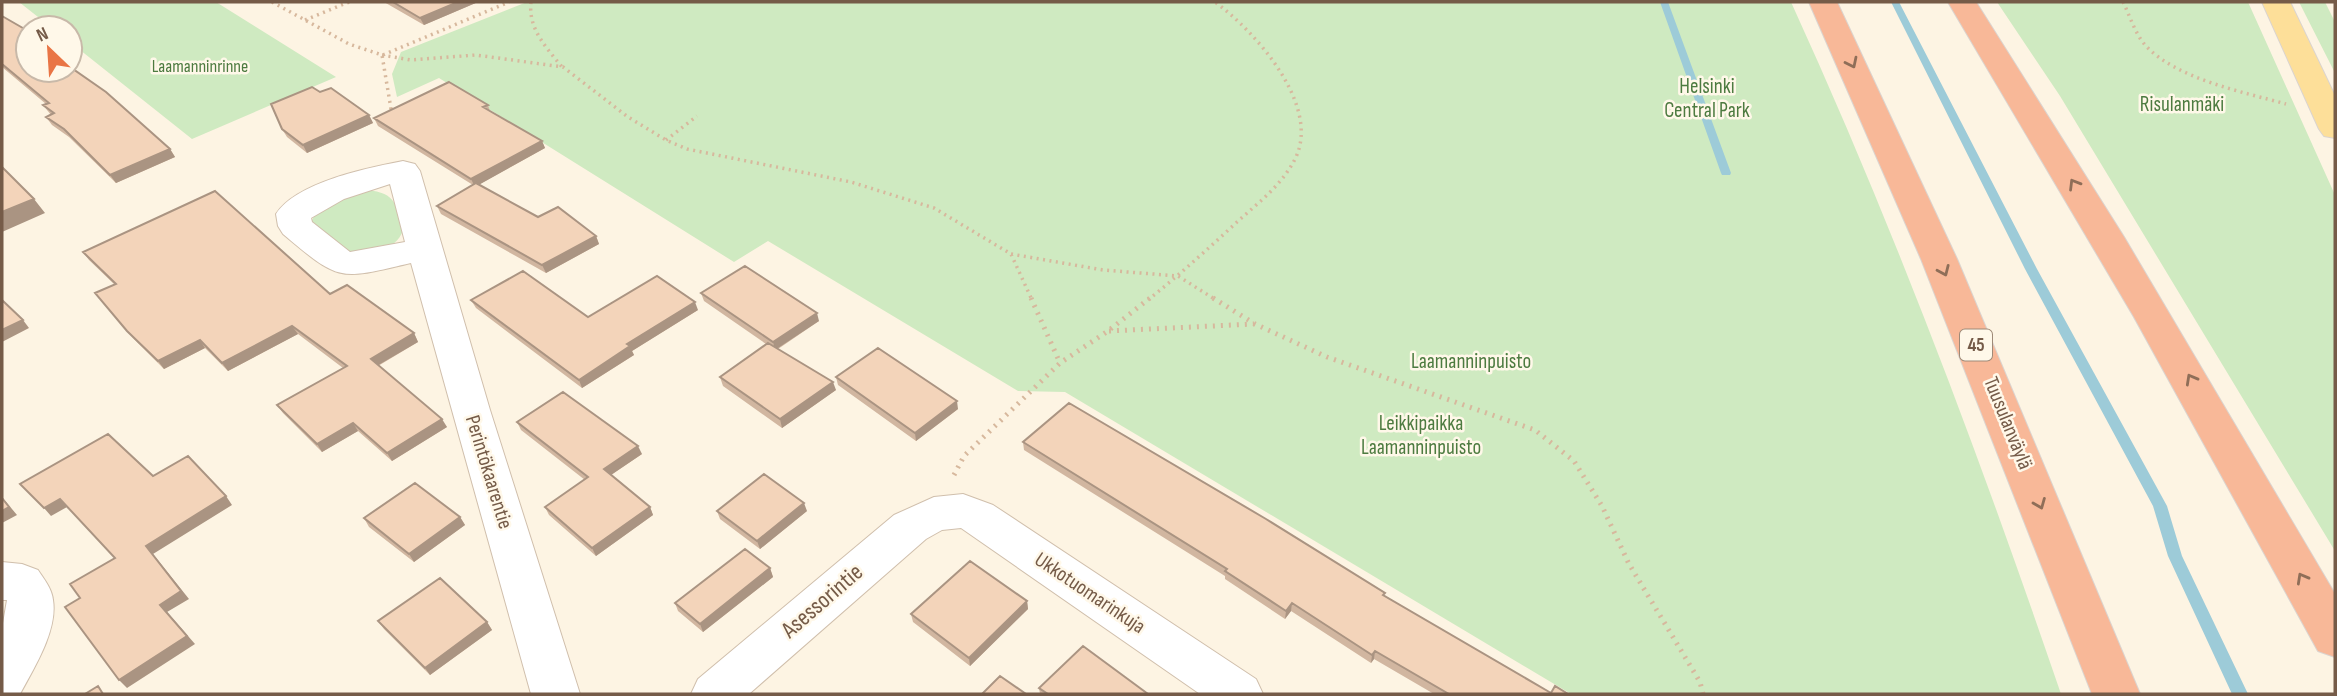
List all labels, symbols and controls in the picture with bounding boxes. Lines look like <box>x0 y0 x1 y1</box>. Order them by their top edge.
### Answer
north arrow <box>14 14 84 84</box>
text: N <box>33 22 52 48</box>
park label: Laamanninrinne <box>152 56 248 77</box>
one-way arrow <box>1844 56 1858 68</box>
park label: Helsinki Central Park <box>1664 74 1750 123</box>
park label: Risulanmäki <box>2140 92 2224 117</box>
one-way arrow <box>2070 178 2083 191</box>
one-way arrow <box>1936 264 1950 277</box>
road number: 45 <box>1960 330 1992 360</box>
park label: Laamanninpuisto <box>1411 349 1531 374</box>
street label: Tuusulanväylä <box>1978 373 2038 473</box>
one-way arrow <box>2186 374 2199 386</box>
park label: Leikkipaikka Laamanninpuisto <box>1361 411 1481 460</box>
street label: Perintökaarentie <box>460 412 518 532</box>
one-way arrow <box>2032 498 2046 510</box>
street label: Ukkotuomarinkuja <box>1030 547 1150 639</box>
street label: Asessorintie <box>774 558 869 645</box>
one-way arrow <box>2297 572 2310 585</box>

